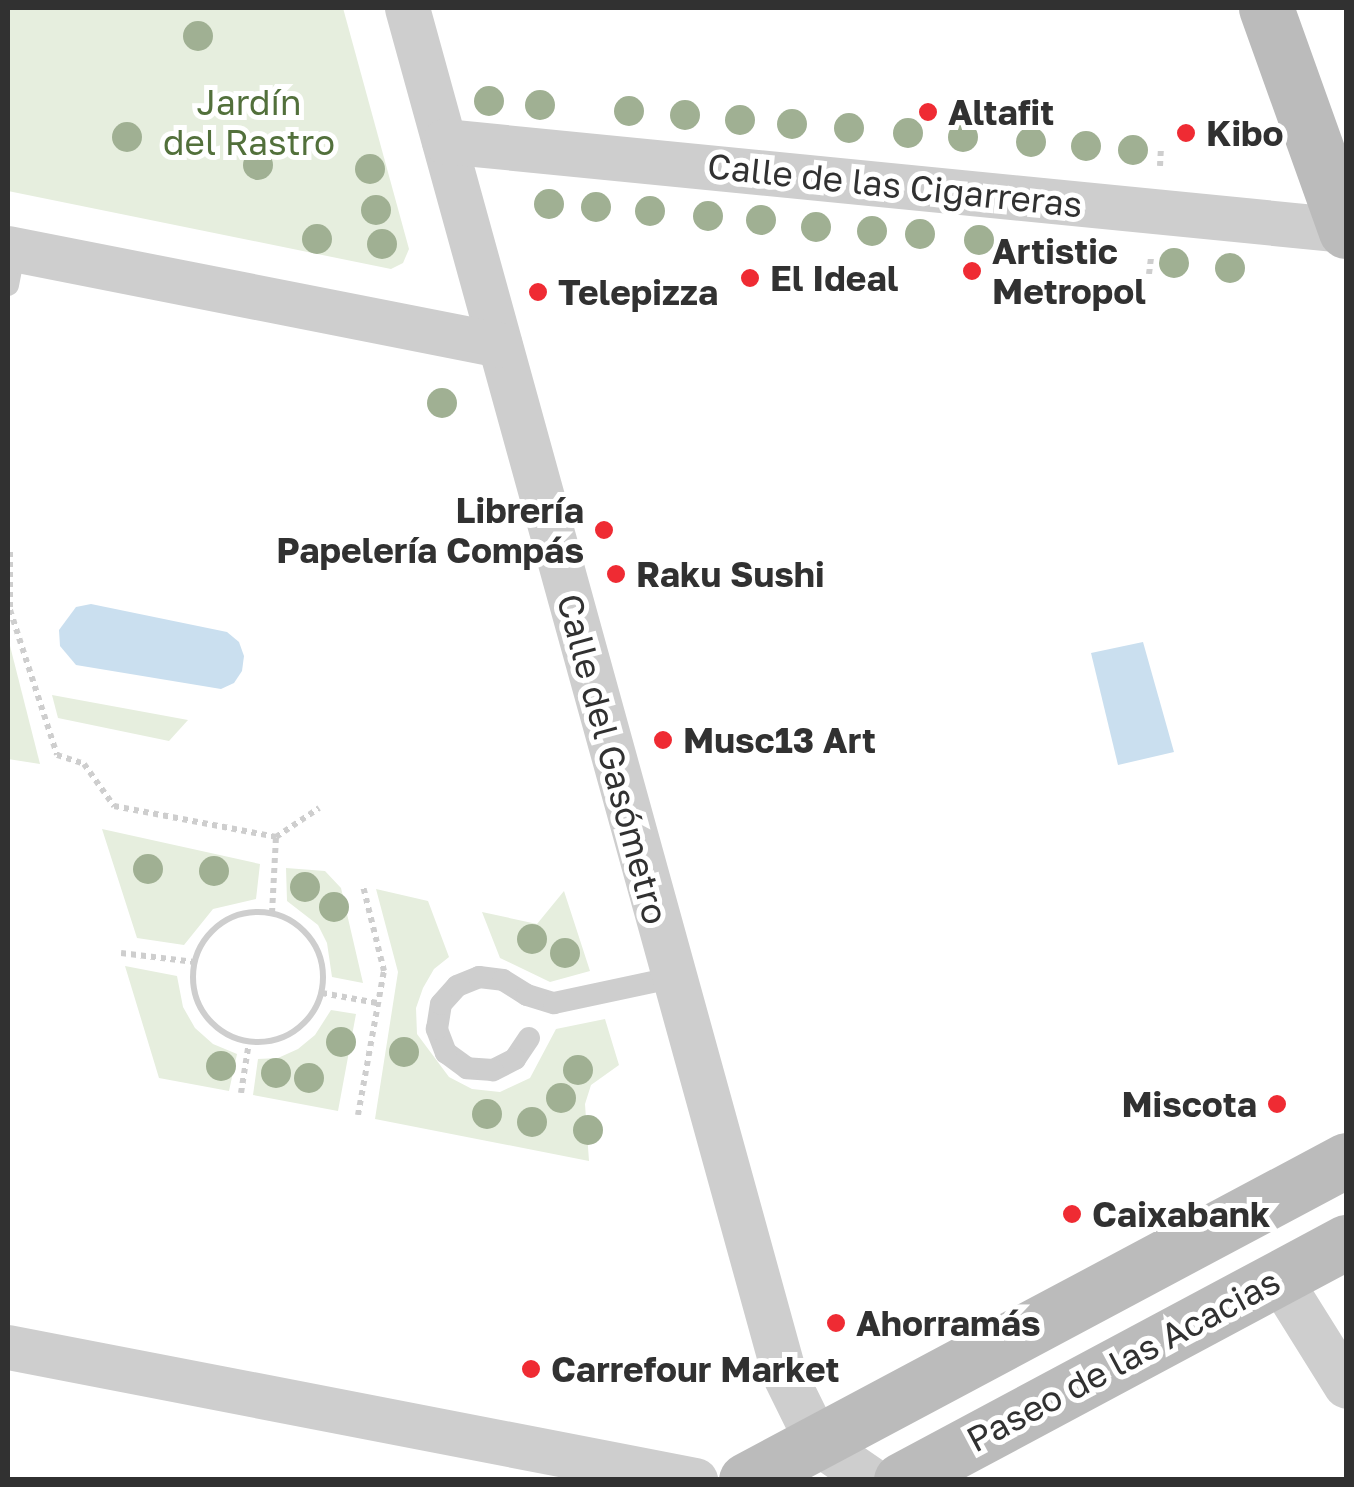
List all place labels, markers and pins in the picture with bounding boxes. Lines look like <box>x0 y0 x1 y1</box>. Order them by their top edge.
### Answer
place label: Altafit <box>948 91 1054 133</box>
marker: Altafit <box>917 101 939 123</box>
place label: Kibo <box>1206 112 1283 154</box>
marker: Kibo <box>1175 122 1197 144</box>
place label: Artistic Metropol <box>992 230 1146 312</box>
place label: El Ideal <box>770 257 898 299</box>
marker: Artistic Metropol <box>961 260 983 282</box>
marker: El Ideal <box>739 267 761 289</box>
place label: Telepizza <box>558 271 718 313</box>
marker: Telepizza <box>527 281 549 303</box>
place label: Librería Papelería Compás <box>276 489 584 571</box>
marker: Librería Papelería Compás <box>593 519 615 541</box>
place label: Raku Sushi <box>636 553 825 595</box>
marker: Raku Sushi <box>605 563 627 585</box>
place label: Musc13 Art <box>683 719 876 761</box>
marker: Musc13 Art <box>652 729 674 751</box>
place label: Miscota <box>1121 1083 1257 1125</box>
marker: Miscota <box>1266 1093 1288 1115</box>
place label: Caixabank <box>1092 1193 1270 1235</box>
marker: Caixabank <box>1061 1203 1083 1225</box>
place label: Ahorramás <box>856 1302 1041 1344</box>
marker: Ahorramás <box>825 1312 847 1334</box>
place label: Carrefour Market <box>551 1348 839 1390</box>
marker: Carrefour Market <box>520 1358 542 1380</box>

